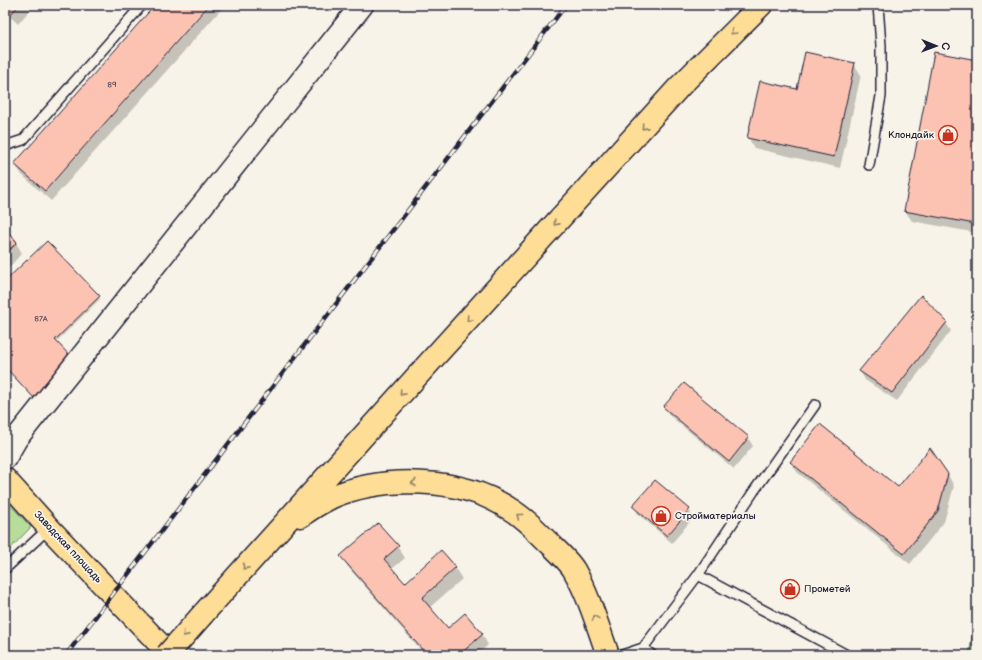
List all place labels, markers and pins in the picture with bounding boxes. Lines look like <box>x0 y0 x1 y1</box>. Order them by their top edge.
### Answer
shop icon: Клондайк <box>937 124 959 146</box>
place label: Клондайк <box>888 129 935 141</box>
shop icon: Стройматериалы <box>650 505 672 527</box>
place label: Стройматериалы <box>675 510 756 522</box>
shop icon: Прометей <box>779 578 801 600</box>
place label: Прометей <box>804 583 851 595</box>

